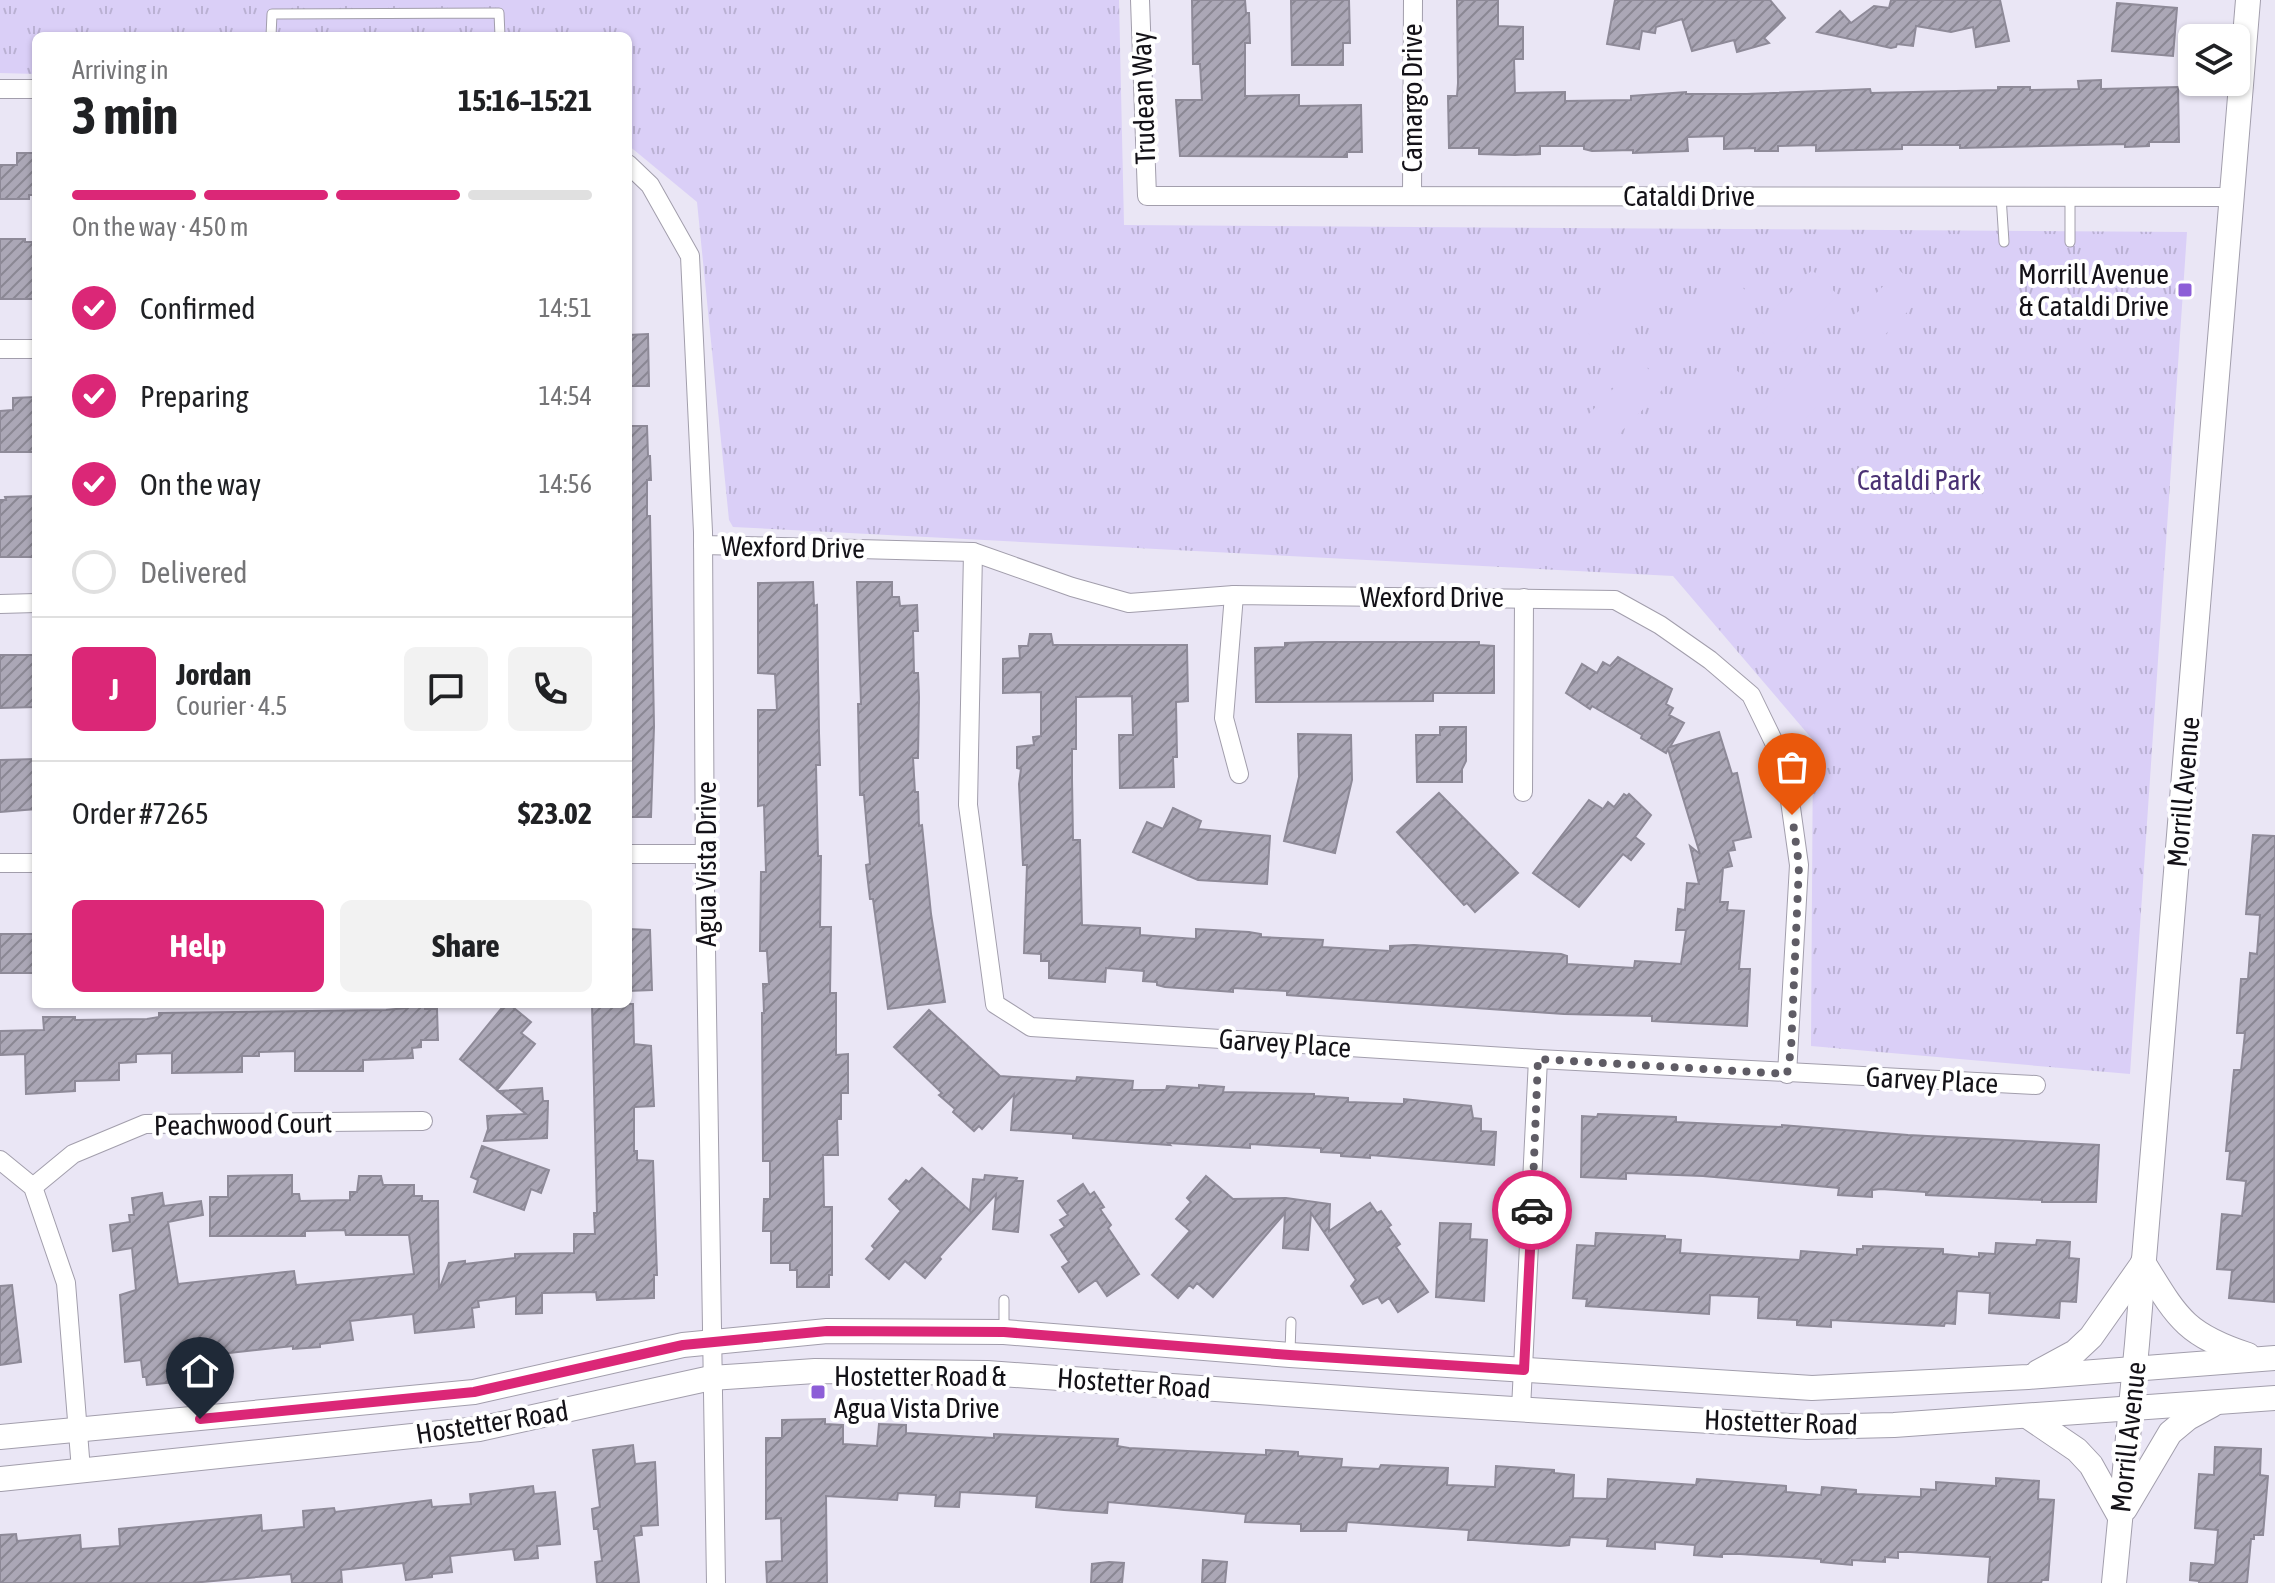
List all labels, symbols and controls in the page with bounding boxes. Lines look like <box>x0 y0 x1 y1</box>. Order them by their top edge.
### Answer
street label: Camargo Drive <box>1396 23 1428 173</box>
map controls <box>2178 24 2250 96</box>
button: layers <box>2178 24 2250 96</box>
street label: Trudean Way <box>1125 31 1161 165</box>
text: Arriving in <box>72 55 169 85</box>
text: 15:16–15:21 <box>458 83 592 117</box>
text: 3 min <box>72 85 178 145</box>
street label: Cataldi Drive <box>1623 180 1755 212</box>
text: On the way · 450 m <box>72 212 249 242</box>
place label: Morrill Avenue & Cataldi Drive <box>2018 258 2169 322</box>
marker: Morrill Avenue & Cataldi Drive <box>2176 281 2194 299</box>
icon: check <box>72 286 116 330</box>
text: Confirmed <box>140 291 255 325</box>
text: 14:51 <box>538 293 592 323</box>
icon: check <box>72 374 116 418</box>
text: Preparing <box>140 379 249 413</box>
text: 14:54 <box>538 381 592 411</box>
icon: check <box>72 462 116 506</box>
park label: Cataldi Park <box>1857 464 1981 496</box>
text: On the way <box>140 467 261 501</box>
text: 14:56 <box>538 469 592 499</box>
street label: Wexford Drive <box>721 530 865 564</box>
text: Delivered <box>140 555 248 589</box>
street label: Wexford Drive <box>1360 581 1504 613</box>
button: chat <box>404 647 488 731</box>
button: phone <box>508 647 592 731</box>
text: Jordan <box>176 657 251 691</box>
text: J <box>109 672 119 706</box>
text: Courier · 4.5 <box>176 691 287 721</box>
street label: Morrill Avenue <box>2160 715 2206 869</box>
pin <box>1758 733 1826 815</box>
icon: bag <box>1770 745 1814 789</box>
street label: Agua Vista Drive <box>690 781 722 947</box>
text: Order #7265 <box>72 796 209 830</box>
text: $23.02 <box>518 796 592 830</box>
button: Help <box>72 900 324 992</box>
button: Share <box>340 900 592 992</box>
street label: Garvey Place <box>1218 1022 1352 1064</box>
street label: Garvey Place <box>1865 1061 1999 1099</box>
street label: Peachwood Court <box>154 1106 332 1142</box>
courier <box>1492 1170 1572 1250</box>
icon: car <box>1510 1188 1554 1232</box>
pin <box>166 1337 234 1419</box>
icon: home <box>178 1349 222 1393</box>
place label: Hostetter Road & Agua Vista Drive <box>834 1360 1007 1424</box>
street label: Morrill Avenue <box>2104 1360 2152 1514</box>
street label: Hostetter Road <box>1056 1362 1212 1404</box>
marker: Hostetter Road & Agua Vista Drive <box>809 1383 827 1401</box>
street label: Hostetter Road <box>413 1394 571 1450</box>
street label: Hostetter Road <box>1704 1403 1858 1441</box>

